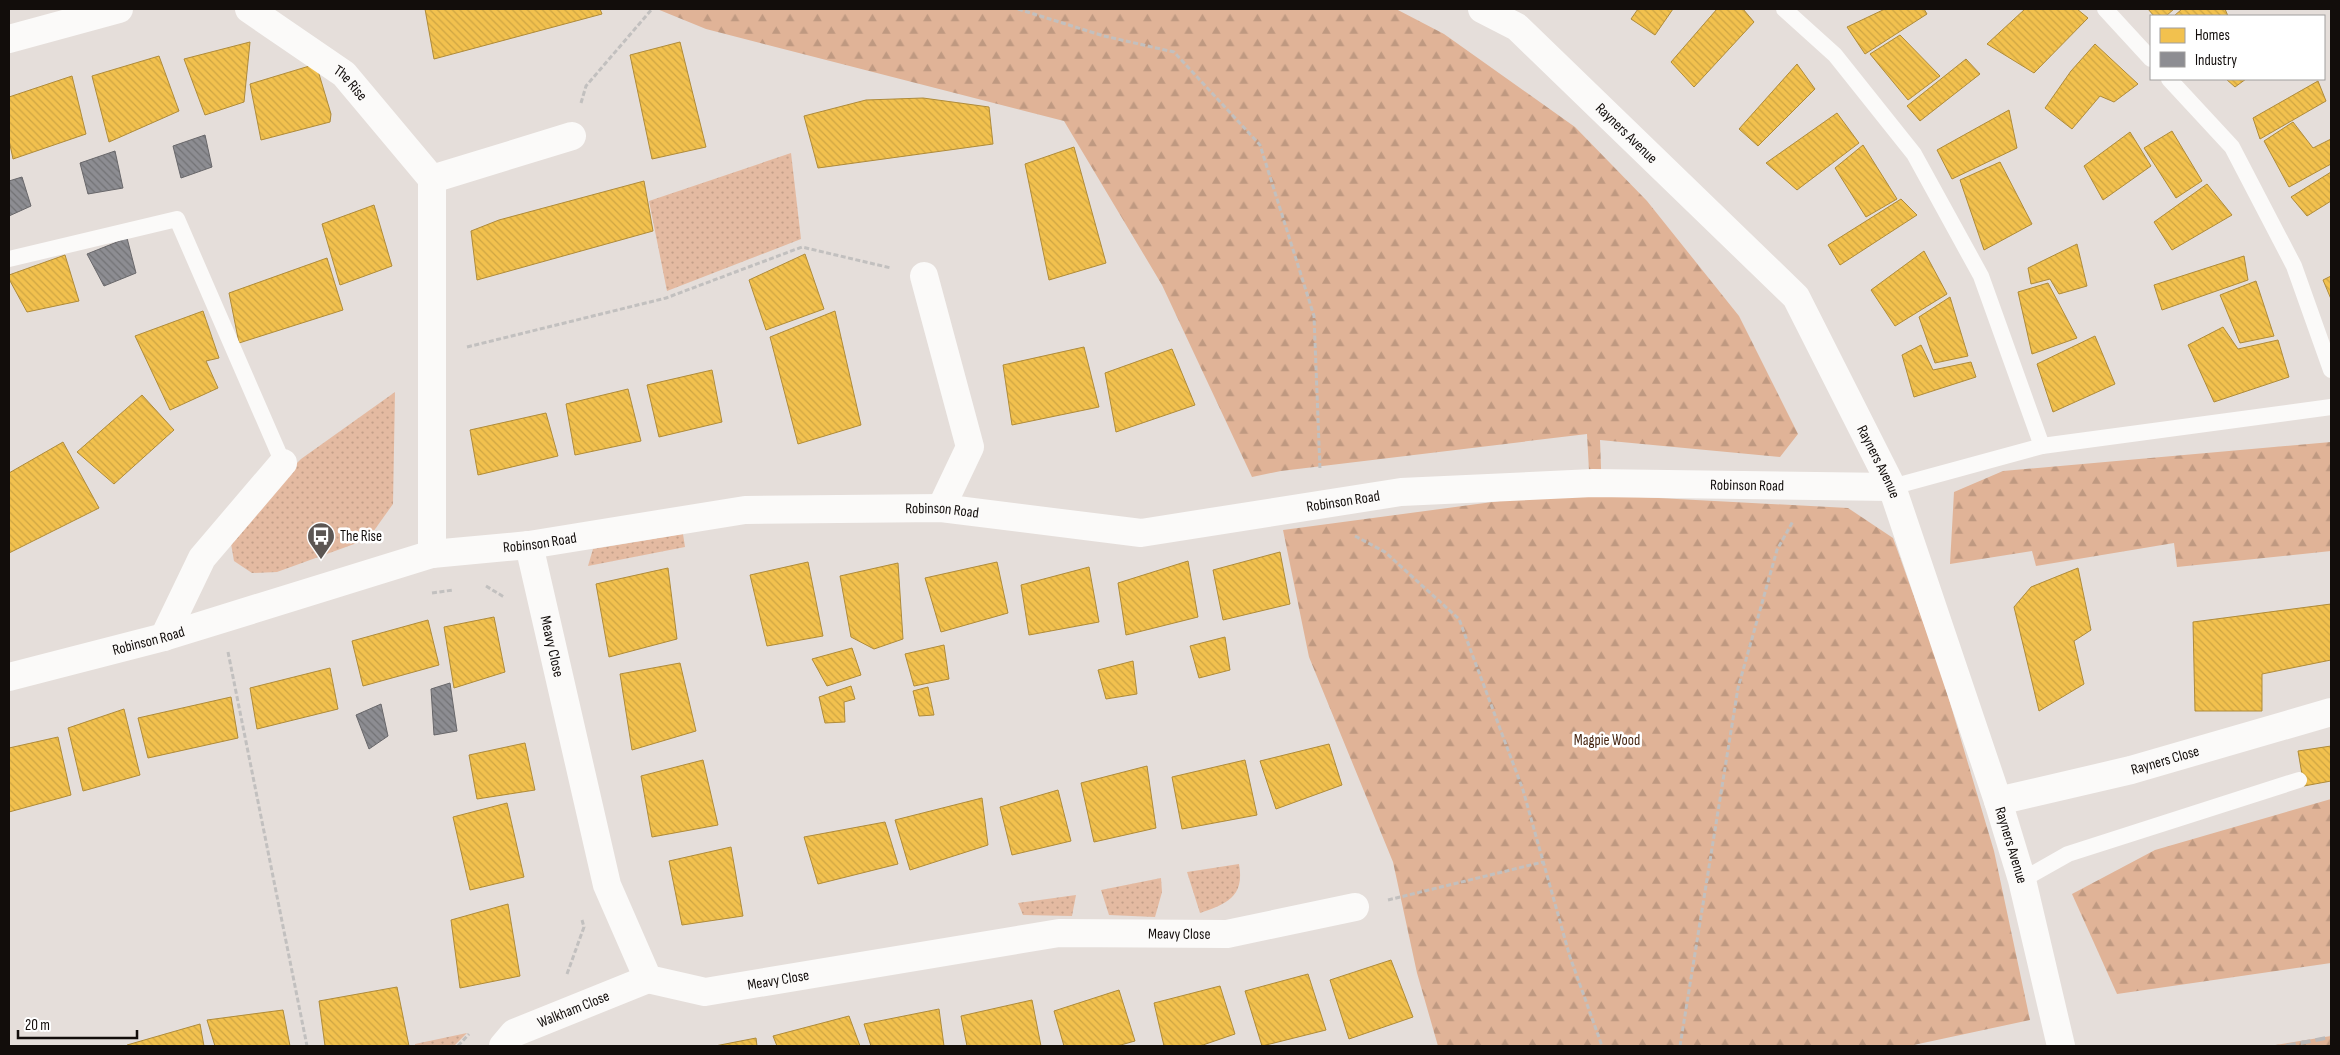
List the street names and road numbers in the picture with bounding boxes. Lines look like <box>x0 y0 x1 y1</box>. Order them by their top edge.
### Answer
street label: The Rise <box>330 61 371 105</box>
street label: Rayners Avenue <box>1591 99 1661 168</box>
street label: Rayners Avenue <box>1852 422 1904 501</box>
street label: Robinson Road <box>1710 476 1784 496</box>
street label: Robinson Road <box>1305 486 1381 517</box>
street label: Robinson Road <box>905 499 980 523</box>
street label: Robinson Road <box>502 528 578 557</box>
street label: Meavy Close <box>536 614 568 679</box>
street label: Robinson Road <box>110 622 187 660</box>
street label: Rayners Close <box>2129 742 2202 780</box>
street label: Rayners Avenue <box>1990 805 2031 885</box>
street label: Meavy Close <box>1148 925 1210 944</box>
street label: Meavy Close <box>746 966 811 995</box>
street label: Walkham Close <box>535 987 612 1033</box>

